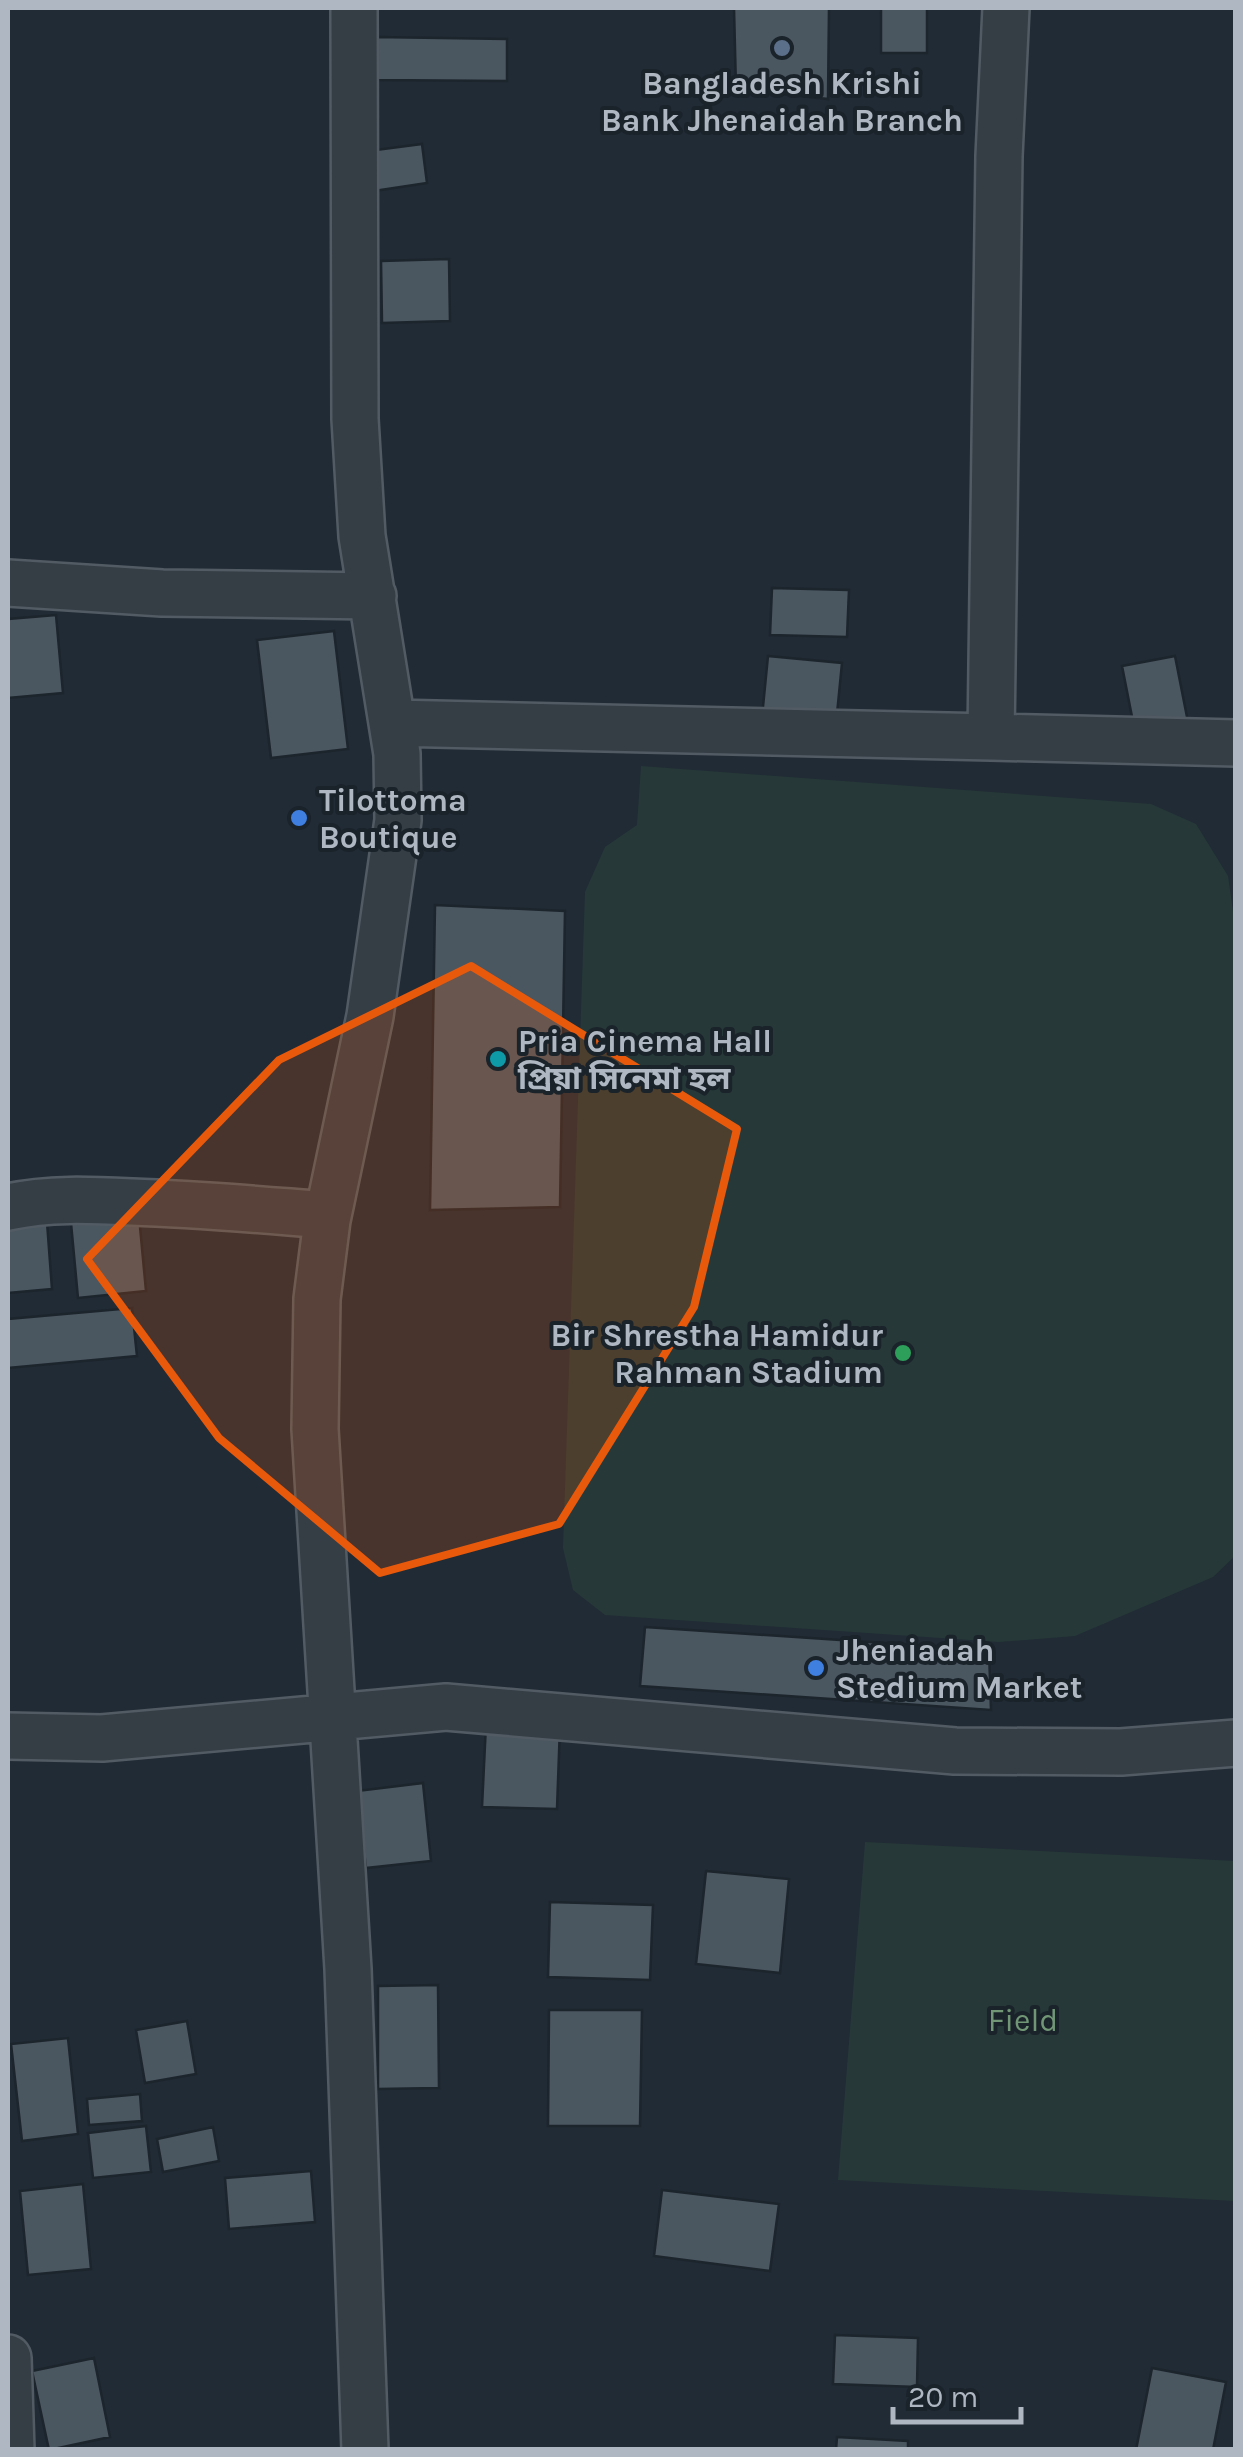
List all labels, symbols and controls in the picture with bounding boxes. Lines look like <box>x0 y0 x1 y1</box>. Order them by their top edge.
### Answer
marker: Bangladesh Krishi Bank Jhenaidah Branch <box>771 37 793 59</box>
place label: Bangladesh Krishi Bank Jhenaidah Branch <box>601 65 963 139</box>
place label: Tilottoma Boutique <box>319 782 467 856</box>
marker: Tilottoma Boutique <box>288 807 310 829</box>
place label: Pria Cinema Hall প্রিয়া সিনেমা হল <box>517 1023 772 1097</box>
marker: Pria Cinema Hall প্রিয়া সিনেমা হল <box>487 1048 509 1070</box>
place label: Bir Shrestha Hamidur Rahman Stadium <box>551 1317 883 1391</box>
marker: Bir Shrestha Hamidur Rahman Stadium <box>892 1342 914 1364</box>
place label: Jheniadah Stedium Market <box>836 1632 1082 1706</box>
marker: Jheniadah Stedium Market <box>805 1657 827 1679</box>
park label: Field <box>988 2002 1058 2039</box>
scale bar <box>893 2362 1020 2424</box>
text: 20 m <box>908 2379 978 2415</box>

